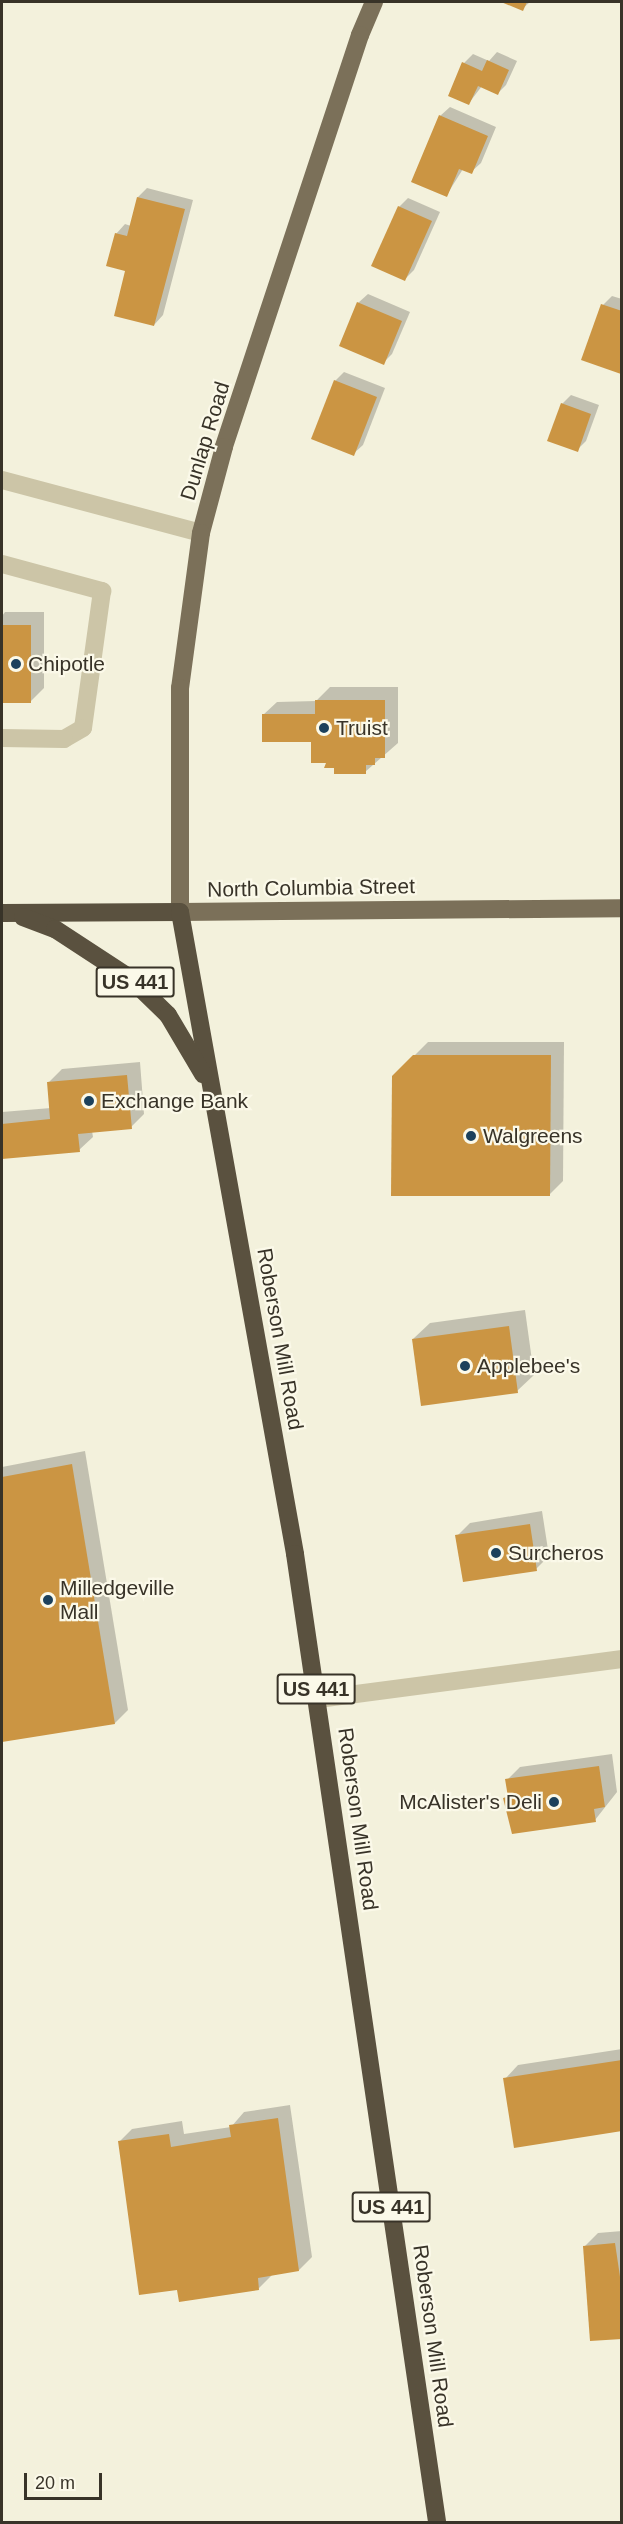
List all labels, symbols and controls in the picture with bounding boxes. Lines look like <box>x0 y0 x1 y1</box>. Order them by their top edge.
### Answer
street label: Dunlap Road <box>175 379 235 503</box>
place label: Chipotle <box>28 651 105 677</box>
marker: Chipotle <box>9 657 23 671</box>
place label: Truist <box>336 715 388 741</box>
marker: Truist <box>317 721 331 735</box>
street label: North Columbia Street <box>207 874 415 902</box>
road number: US 441 <box>94 965 176 999</box>
place label: Exchange Bank <box>101 1088 248 1114</box>
marker: Exchange Bank <box>82 1094 96 1108</box>
place label: Walgreens <box>483 1123 583 1149</box>
marker: Walgreens <box>464 1129 478 1143</box>
street label: Roberson Mill Road <box>252 1246 308 1432</box>
place label: Applebee's <box>477 1353 580 1379</box>
marker: Applebee's <box>458 1359 472 1373</box>
place label: Surcheros <box>508 1540 604 1566</box>
marker: Surcheros <box>489 1546 503 1560</box>
place label: Milledgeville Mall <box>60 1575 174 1625</box>
marker: Milledgeville Mall <box>41 1593 55 1607</box>
road number: US 441 <box>276 1672 356 1706</box>
street label: Roberson Mill Road <box>333 1726 383 1912</box>
place label: McAlister's Deli <box>399 1789 542 1815</box>
marker: McAlister's Deli <box>547 1795 561 1809</box>
road number: US 441 <box>350 2190 432 2224</box>
street label: Roberson Mill Road <box>408 2243 458 2429</box>
scale bar <box>27 2461 105 2499</box>
text: 20 m <box>35 2473 75 2493</box>

